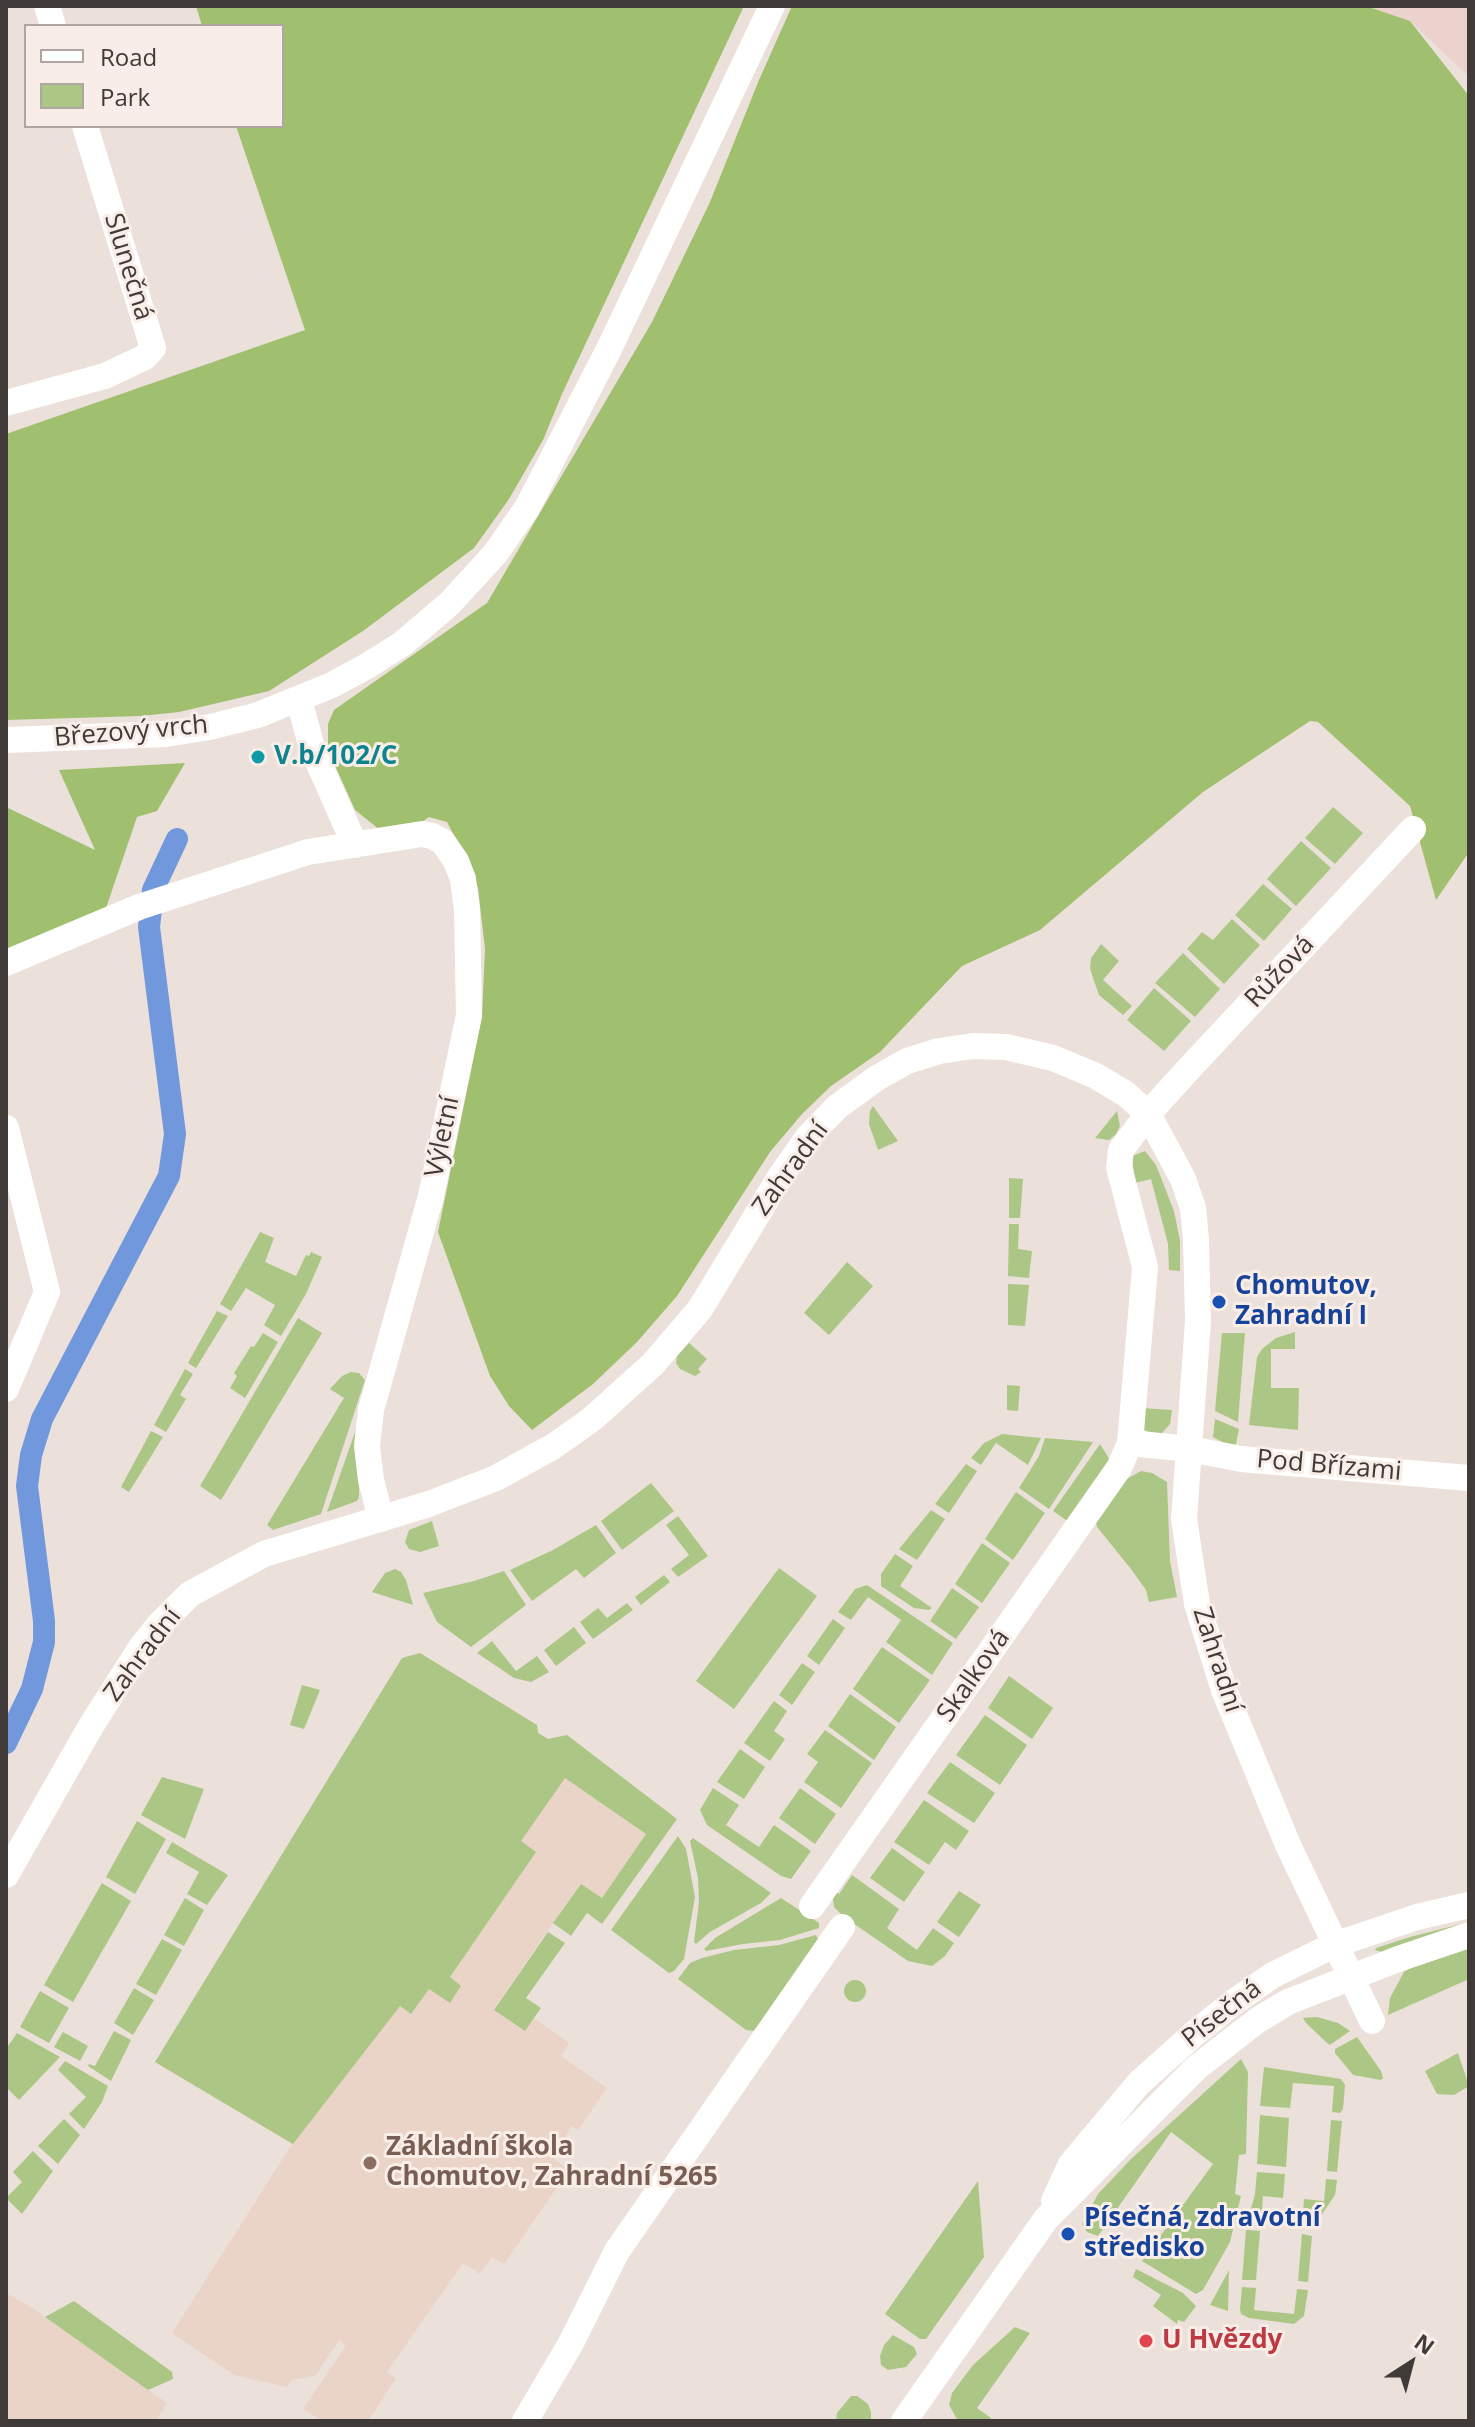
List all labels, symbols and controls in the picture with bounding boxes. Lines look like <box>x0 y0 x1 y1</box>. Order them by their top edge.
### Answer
legend <box>24 24 284 128</box>
text: Road <box>100 40 157 73</box>
text: Park <box>100 80 150 113</box>
street label: Slunečná <box>97 210 159 324</box>
street label: Březový vrch <box>53 710 209 754</box>
place label: V.b/102/C <box>274 741 397 773</box>
marker: V.b/102/C <box>249 748 267 766</box>
street label: Růžová <box>1239 929 1321 1015</box>
street label: Výletní <box>419 1094 467 1180</box>
street label: Zahradní <box>746 1116 836 1222</box>
place label: Chomutov, Zahradní I <box>1235 1271 1377 1332</box>
marker: Chomutov, Zahradní I <box>1210 1293 1228 1311</box>
street label: Pod Břízami <box>1255 1444 1403 1488</box>
street label: Zahradní <box>98 1602 188 1708</box>
street label: Zahradní <box>1185 1603 1249 1717</box>
street label: Skalková <box>931 1624 1017 1728</box>
street label: Písečná <box>1176 1973 1268 2055</box>
place label: Základní škola Chomutov, Zahradní 5265 <box>386 2132 718 2194</box>
marker: Základní škola Chomutov, Zahradní 5265 <box>361 2154 379 2172</box>
place label: Písečná, zdravotní středisko <box>1084 2203 1321 2264</box>
marker: Písečná, zdravotní středisko <box>1059 2225 1077 2243</box>
north arrow <box>1371 2323 1451 2403</box>
place label: U Hvězdy <box>1162 2325 1282 2357</box>
text: N <box>1409 2326 1441 2361</box>
marker: U Hvězdy <box>1137 2332 1155 2350</box>

